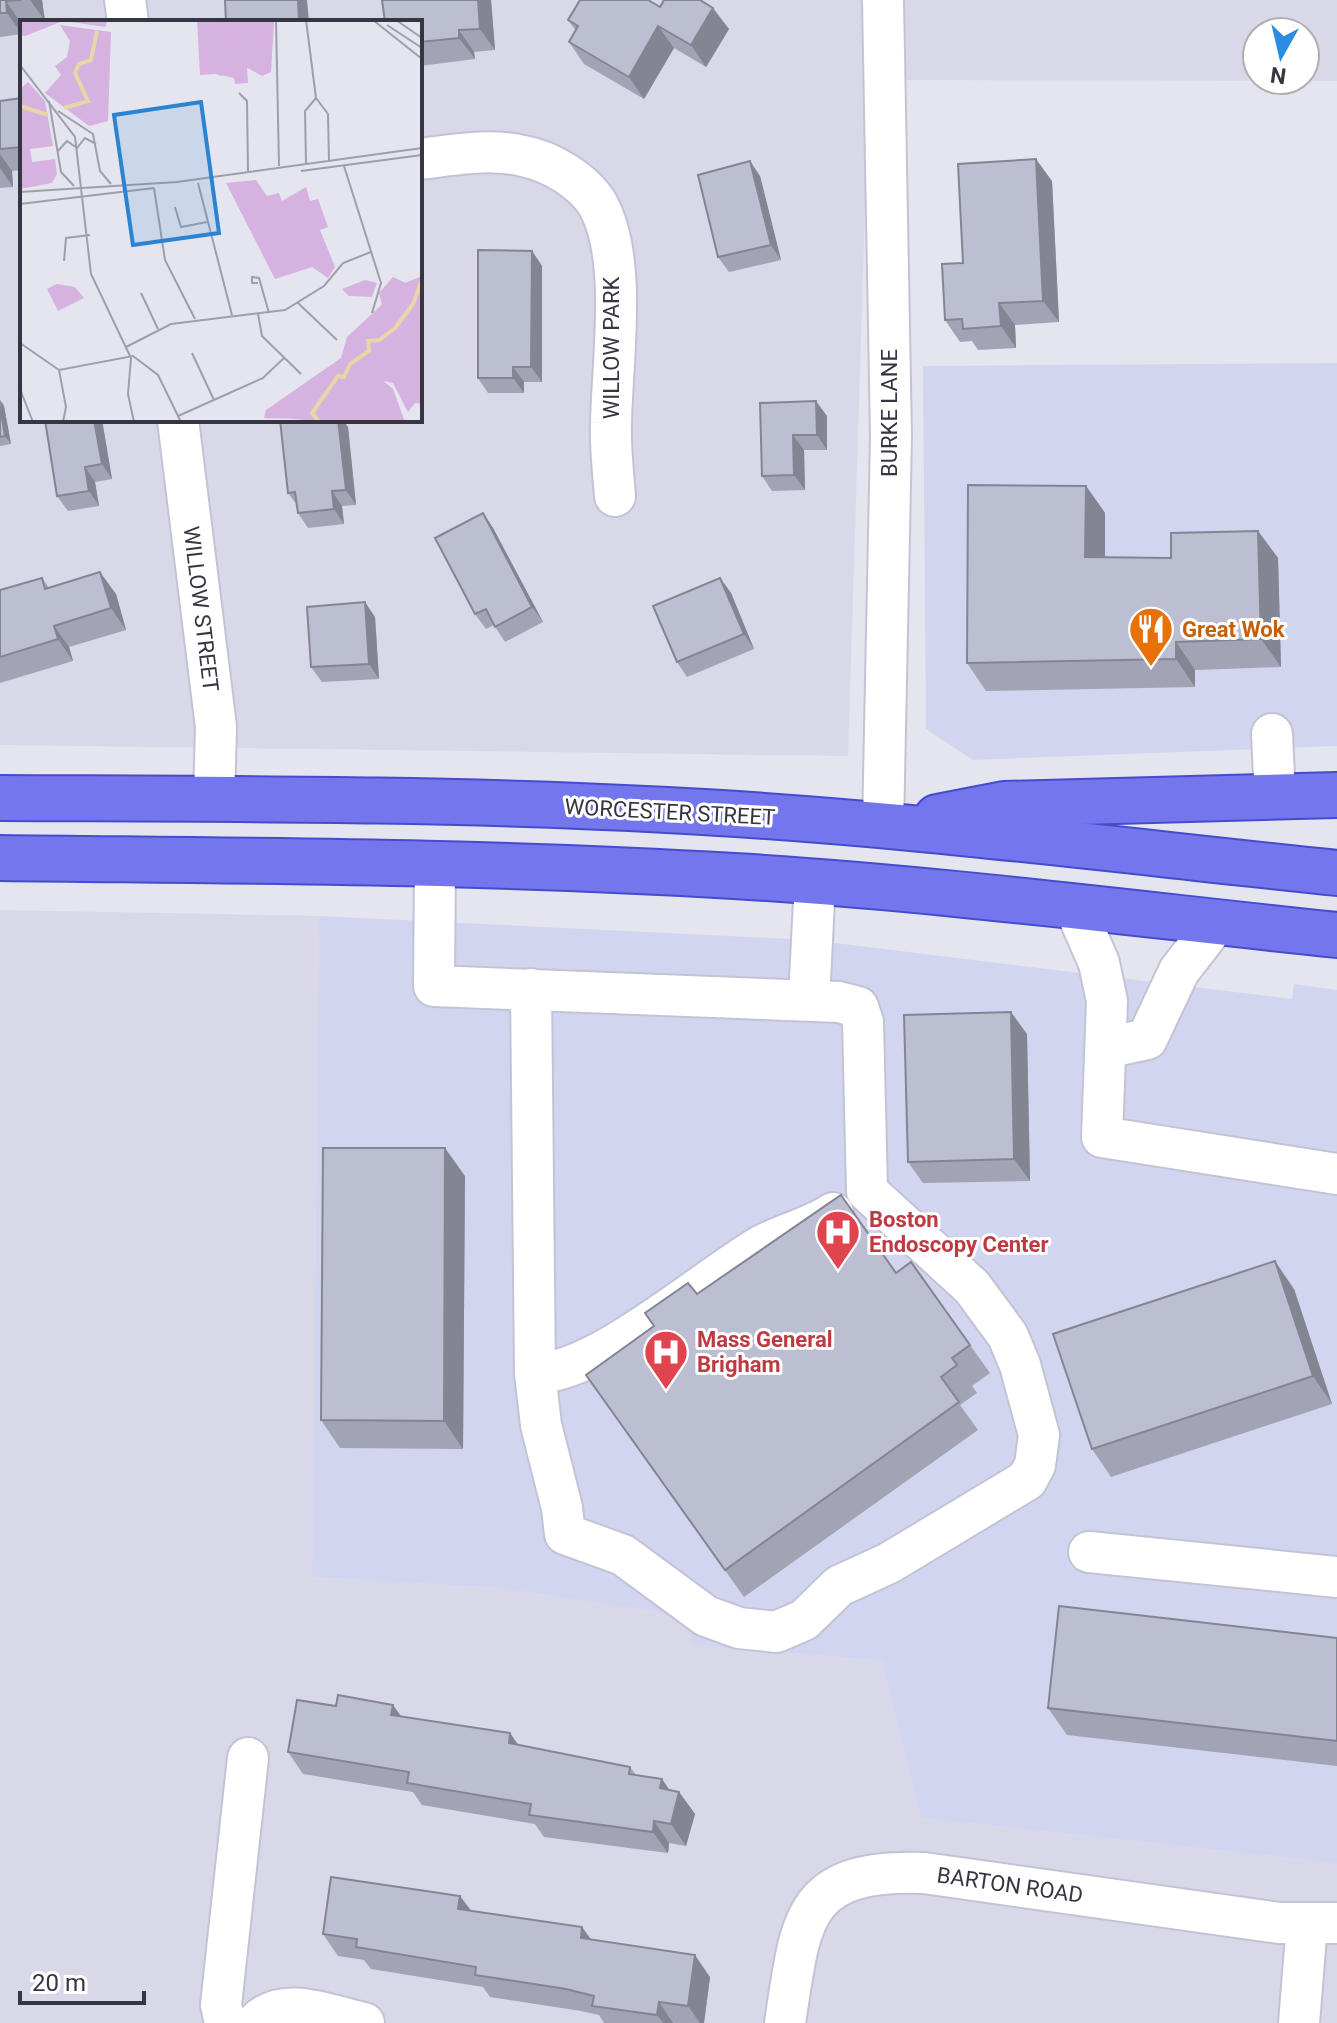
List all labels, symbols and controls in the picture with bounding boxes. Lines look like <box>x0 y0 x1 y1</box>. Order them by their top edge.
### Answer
north arrow <box>1241 16 1321 96</box>
inset map <box>20 20 422 422</box>
text: N <box>1269 62 1288 89</box>
street label: WILLOW PARK <box>599 276 624 419</box>
street label: BURKE LANE <box>877 349 902 477</box>
street label: WILLOW STREET <box>178 525 224 693</box>
restaurant icon: Great Wok <box>1127 605 1175 668</box>
place label: Great Wok <box>1182 617 1285 642</box>
street label: WORCESTER STREET <box>564 794 776 830</box>
place label: Boston Endoscopy Center <box>869 1207 1048 1257</box>
hospital icon: Boston Endoscopy Center <box>814 1208 862 1271</box>
place label: Mass General Brigham <box>697 1327 833 1377</box>
hospital icon: Mass General Brigham <box>642 1328 690 1391</box>
street label: BARTON ROAD <box>935 1862 1085 1908</box>
scale bar <box>20 1955 144 2005</box>
text: 20 m <box>32 1969 86 1997</box>

